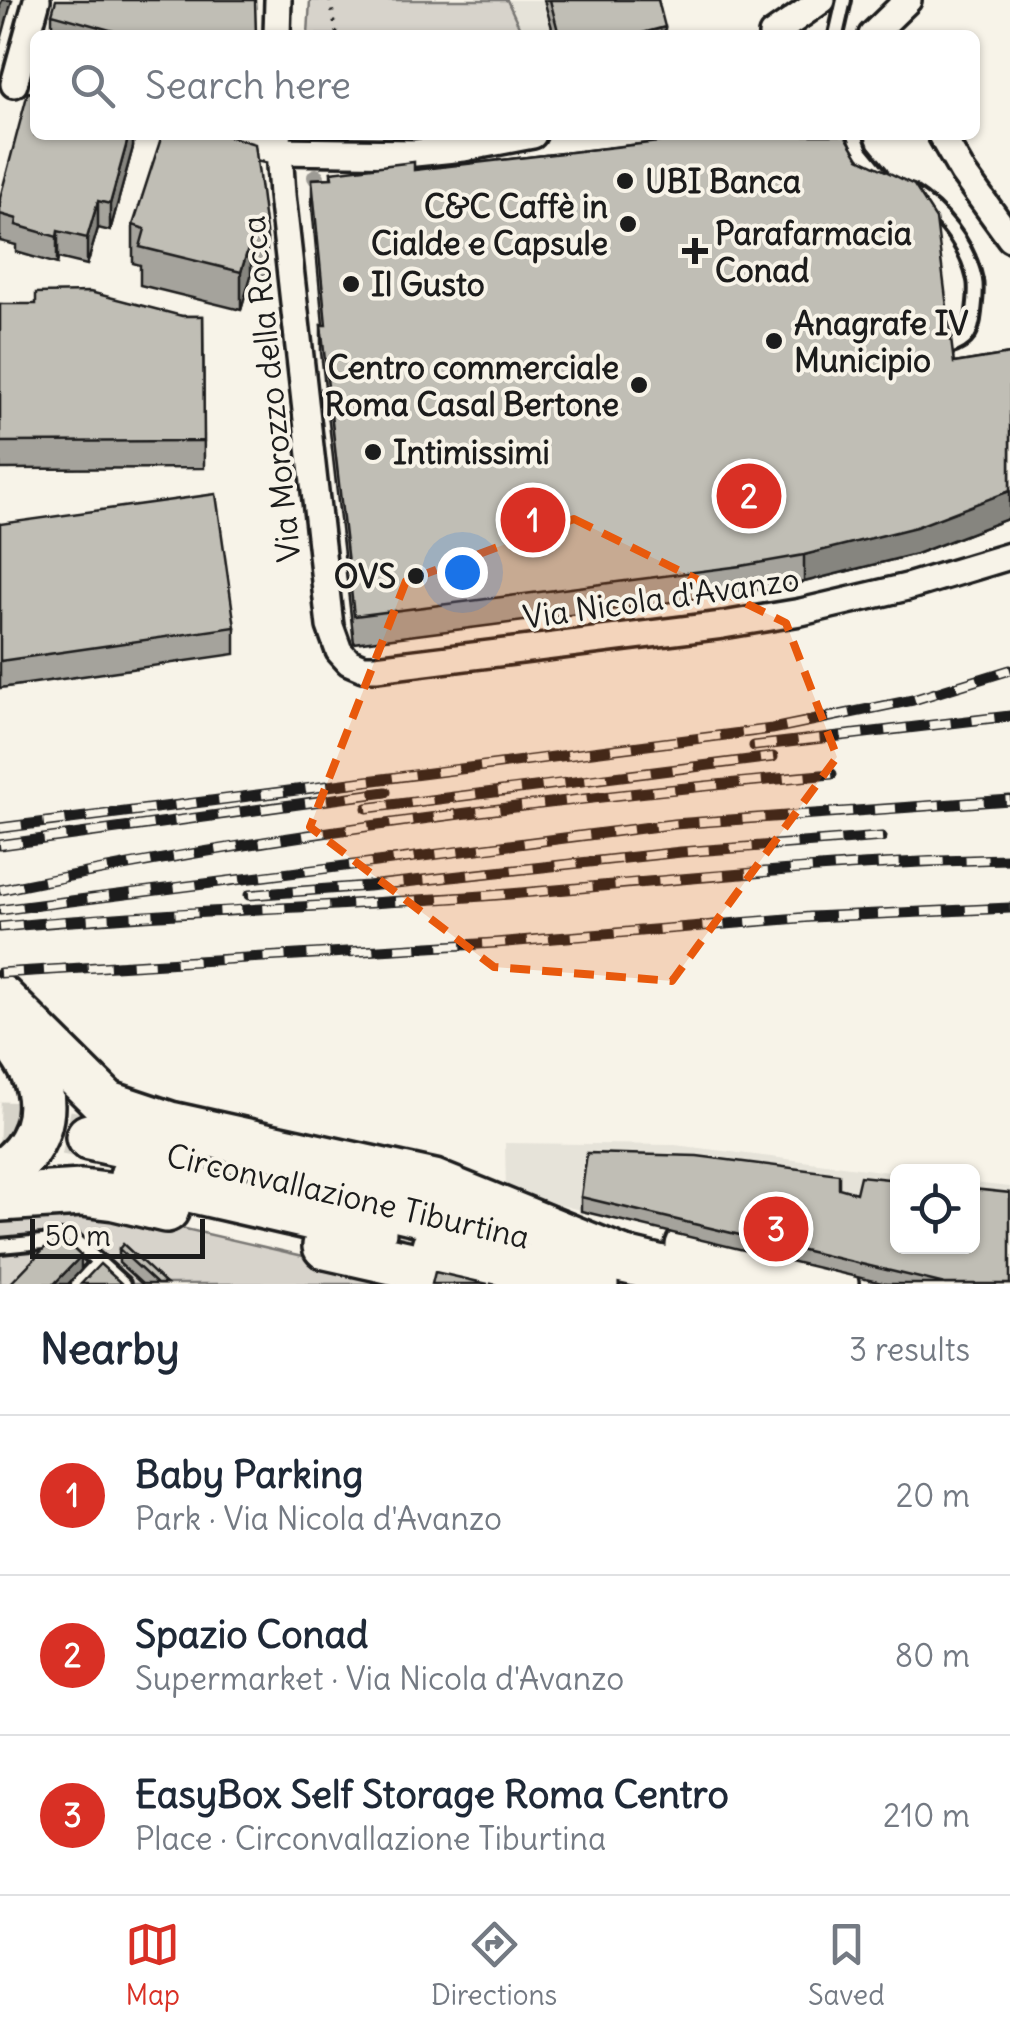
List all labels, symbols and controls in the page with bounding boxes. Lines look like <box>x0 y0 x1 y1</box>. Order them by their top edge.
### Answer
search box <box>30 30 980 140</box>
icon: search <box>65 58 120 113</box>
text: Search here <box>145 62 351 109</box>
place label: UBI Banca <box>645 161 801 202</box>
marker: UBI Banca <box>614 170 636 192</box>
place label: C&C Caffè in Cialde e Capsule <box>371 186 608 264</box>
marker: C&C Caffè in Cialde e Capsule <box>617 213 639 235</box>
place label: Parafarmacia Conad <box>715 213 912 291</box>
street label: Via Morozzo della Rocca <box>232 214 310 564</box>
marker: Parafarmacia Conad <box>684 240 706 262</box>
place label: Il Gusto <box>371 264 485 305</box>
marker: Il Gusto <box>340 273 362 295</box>
place label: Anagrafe IV Municipio <box>794 303 969 381</box>
marker: Anagrafe IV Municipio <box>763 330 785 352</box>
place label: Centro commerciale Roma Casal Bertone <box>324 347 619 425</box>
marker: Centro commerciale Roma Casal Bertone <box>628 374 650 396</box>
place label: Intimissimi <box>393 432 550 473</box>
marker: Intimissimi <box>362 441 384 463</box>
pin: 2 <box>716 458 782 534</box>
pin: 1 <box>500 482 566 558</box>
your location <box>437 547 488 598</box>
place label: OVS <box>334 556 396 597</box>
street label: Via Nicola d'Avanzo <box>520 558 802 638</box>
marker: OVS <box>405 565 427 587</box>
street label: Circonvallazione Tiburtina <box>162 1134 534 1258</box>
map controls <box>890 1164 980 1254</box>
button: locate <box>890 1164 980 1254</box>
pin: 3 <box>744 1192 808 1266</box>
scale bar <box>30 1214 205 1258</box>
text: 50 m <box>45 1218 111 1254</box>
text: Nearby <box>40 1323 179 1375</box>
text: 3 results <box>849 1329 970 1370</box>
text: Baby Parking <box>135 1451 363 1498</box>
text: 1 <box>66 1475 79 1516</box>
text: 20 m <box>896 1475 970 1516</box>
text: Park · Via Nicola d'Avanzo <box>135 1498 502 1539</box>
text: Spazio Conad <box>135 1611 368 1658</box>
text: 2 <box>64 1635 81 1676</box>
text: 80 m <box>895 1635 970 1676</box>
text: Supermarket · Via Nicola d'Avanzo <box>135 1658 624 1699</box>
text: EasyBox Self Storage Roma Centro <box>135 1771 729 1818</box>
text: 3 <box>63 1795 82 1836</box>
text: 210 m <box>883 1795 970 1836</box>
text: Place · Circonvallazione Tiburtina <box>135 1818 606 1859</box>
tab: Map <box>125 1917 180 2013</box>
tab: Directions <box>431 1917 557 2013</box>
tab: Saved <box>808 1917 885 2013</box>

